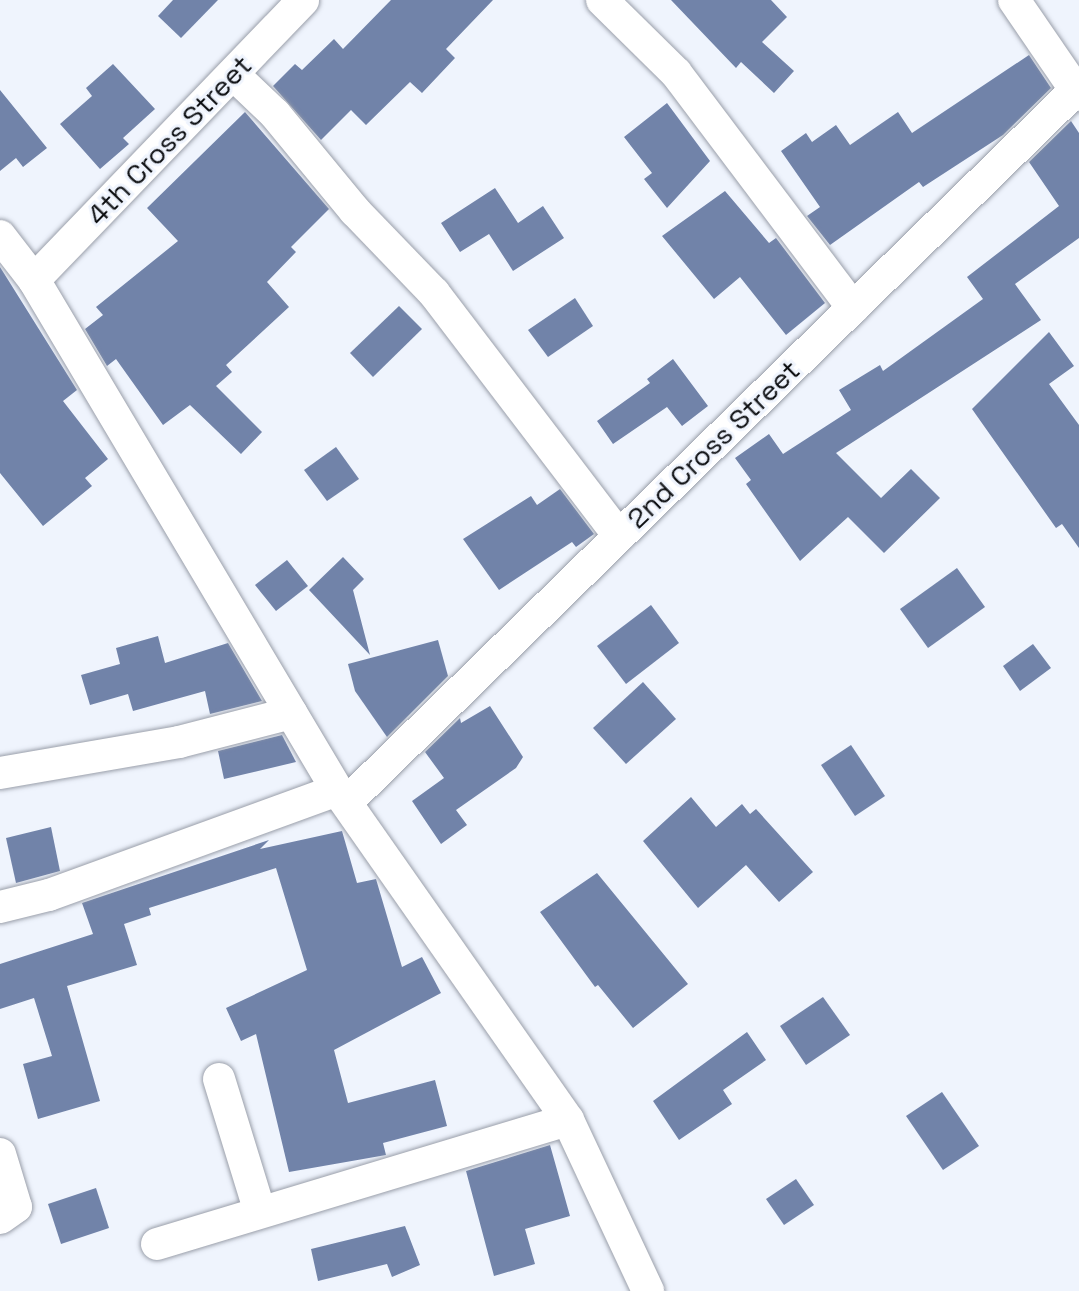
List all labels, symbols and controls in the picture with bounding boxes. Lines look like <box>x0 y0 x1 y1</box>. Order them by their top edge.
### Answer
street label: 4th Cross Street <box>80 48 258 232</box>
street label: 2nd Cross Street <box>620 353 806 535</box>

